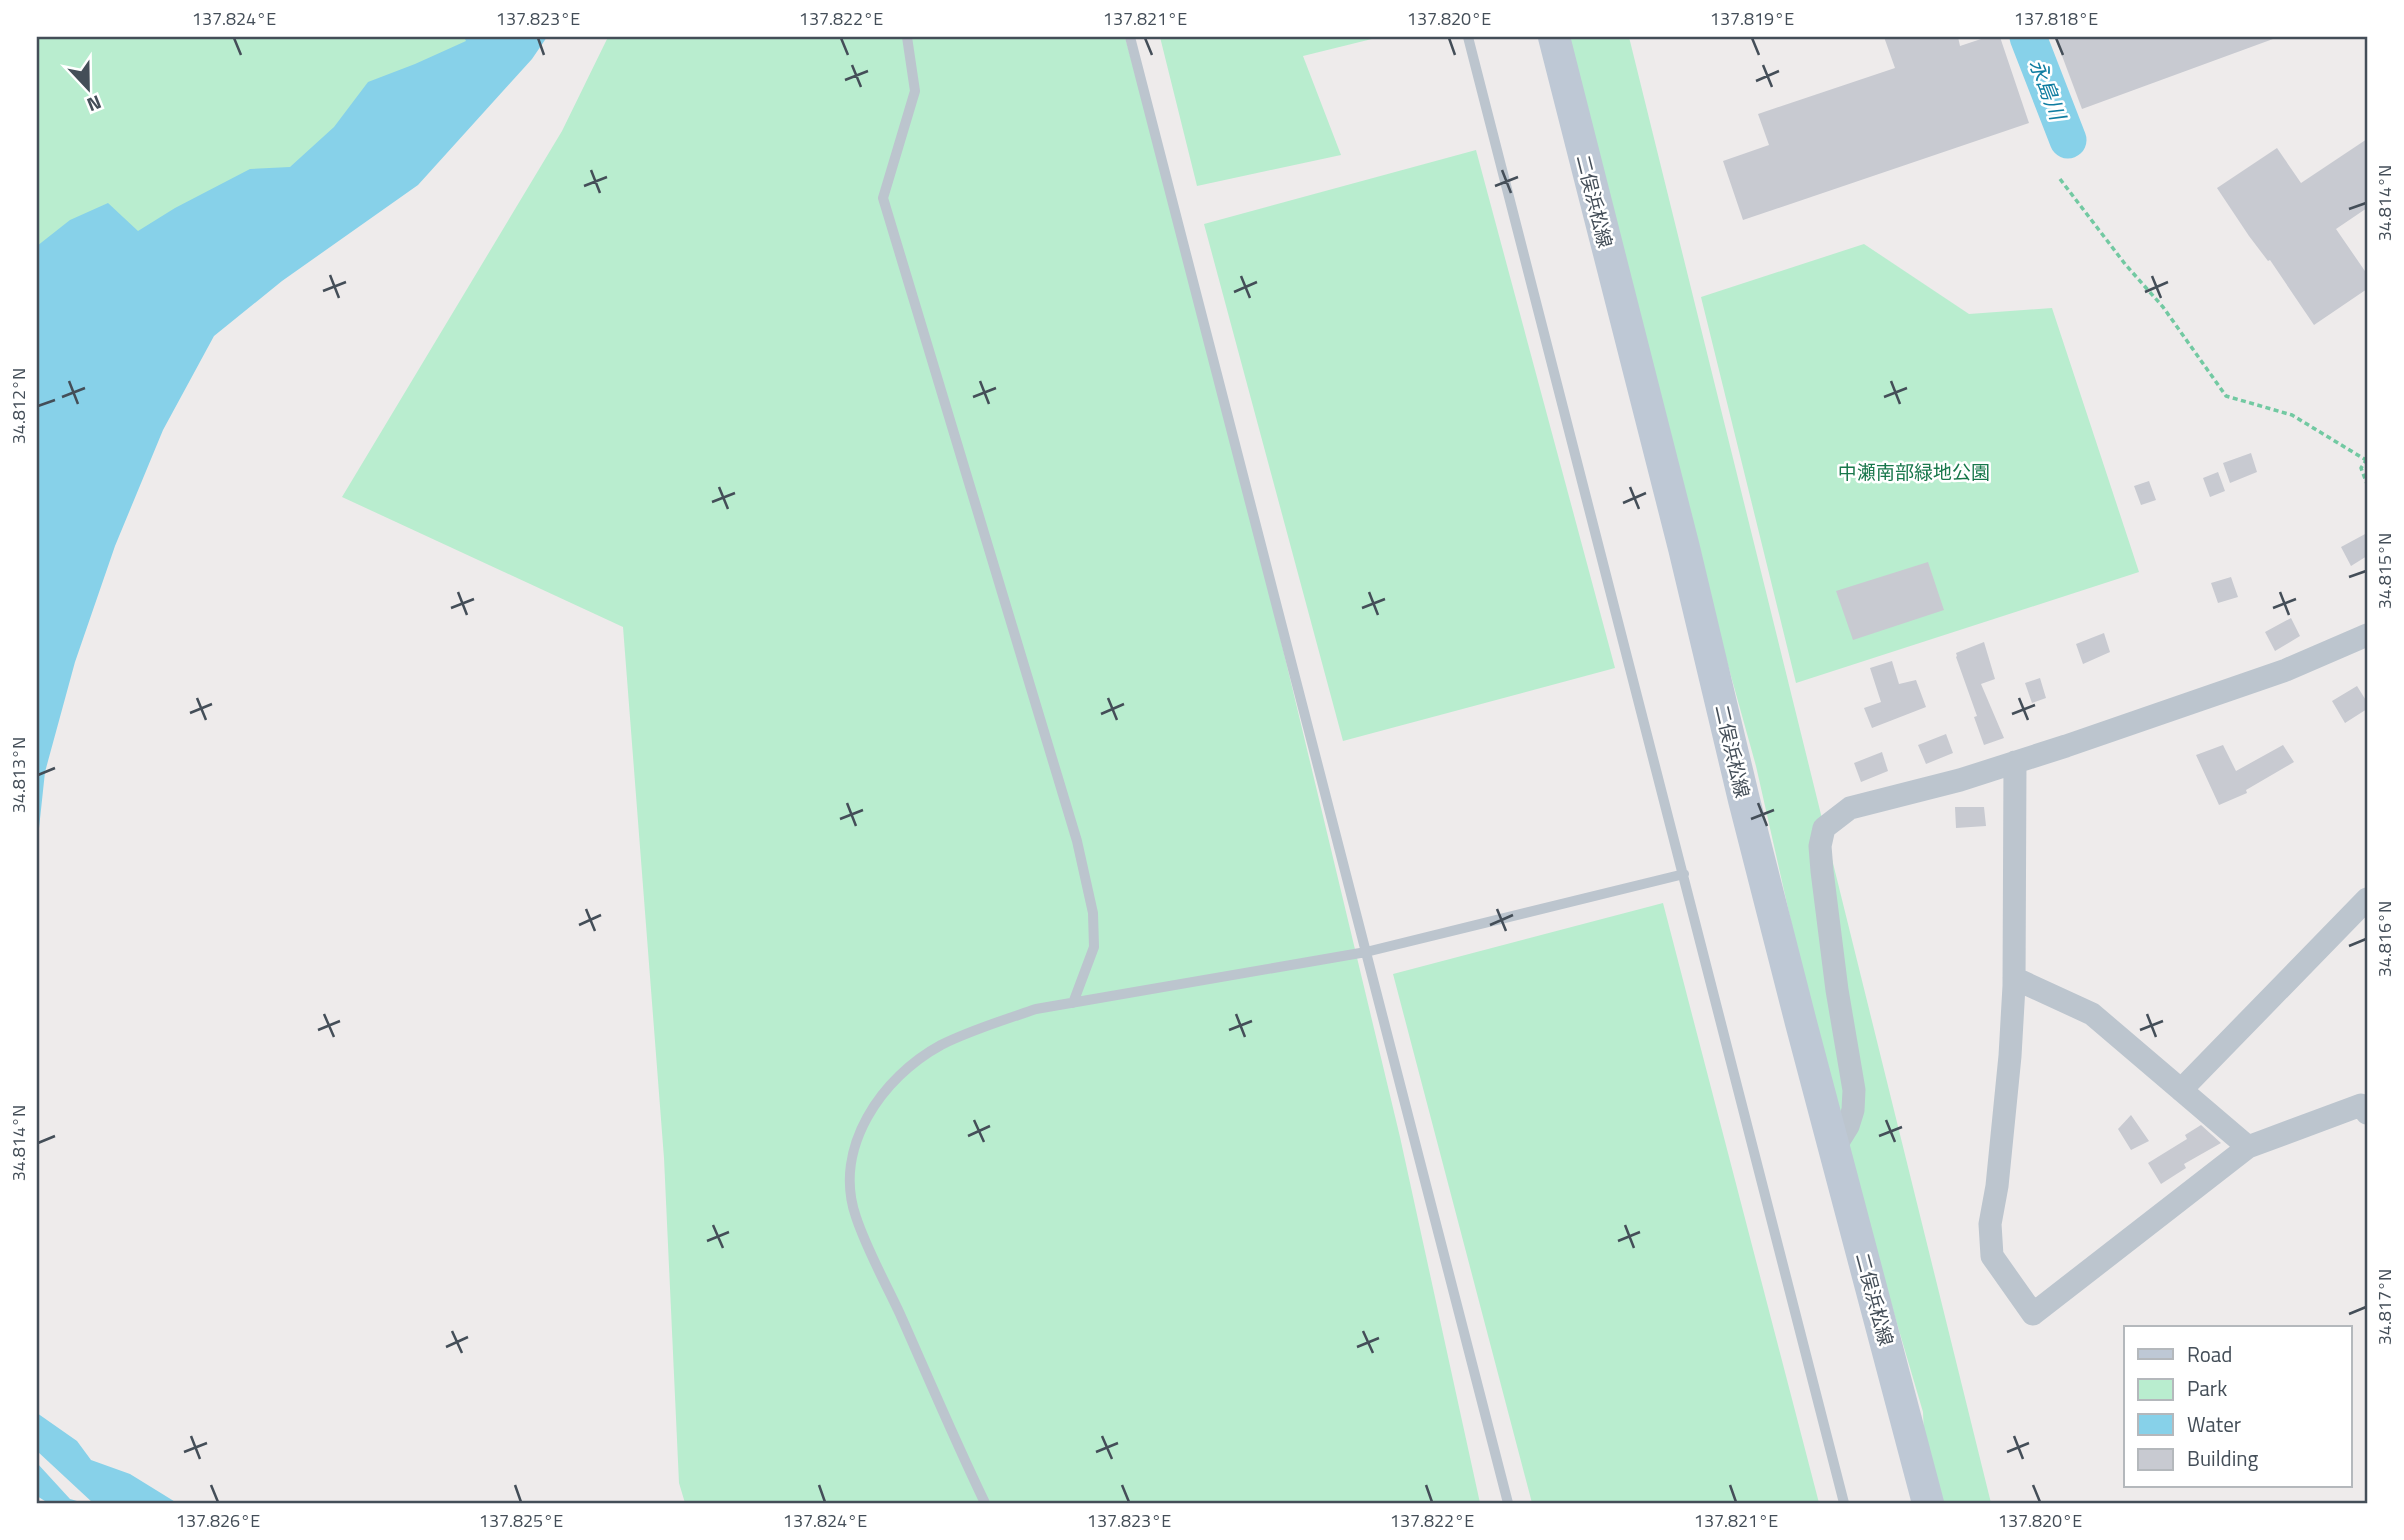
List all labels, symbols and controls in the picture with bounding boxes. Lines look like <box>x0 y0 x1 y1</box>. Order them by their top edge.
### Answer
text: 137.824°E <box>192 5 276 32</box>
text: 137.823°E <box>496 5 580 32</box>
text: 137.822°E <box>799 5 883 32</box>
text: 137.821°E <box>1103 5 1187 32</box>
text: 137.820°E <box>1407 5 1491 32</box>
text: 137.819°E <box>1710 5 1794 32</box>
text: 137.818°E <box>2014 5 2098 32</box>
north arrow <box>52 52 122 122</box>
water label: 永島川 <box>2022 54 2075 126</box>
text: N <box>83 88 106 120</box>
street label: 二俣浜松線 <box>1569 151 1621 251</box>
text: 34.814°N <box>2371 165 2398 241</box>
text: 34.812°N <box>5 368 32 444</box>
park label: 中瀬南部緑地公園 <box>1838 457 1990 486</box>
text: 34.815°N <box>2371 533 2398 609</box>
street label: 二俣浜松線 <box>1708 701 1758 801</box>
text: 34.813°N <box>5 737 32 813</box>
text: 34.816°N <box>2371 901 2398 977</box>
text: 34.814°N <box>5 1105 32 1181</box>
street label: 二俣浜松線 <box>1849 1249 1901 1349</box>
text: 34.817°N <box>2371 1269 2398 1345</box>
legend <box>2124 1326 2352 1488</box>
text: Road <box>2187 1338 2232 1370</box>
text: Park <box>2187 1372 2227 1404</box>
text: Water <box>2187 1408 2241 1440</box>
text: Building <box>2187 1442 2259 1474</box>
text: 137.826°E <box>176 1507 260 1534</box>
text: 137.825°E <box>479 1507 563 1534</box>
text: 137.824°E <box>783 1507 867 1534</box>
text: 137.823°E <box>1087 1507 1171 1534</box>
text: 137.822°E <box>1390 1507 1474 1534</box>
text: 137.821°E <box>1694 1507 1778 1534</box>
text: 137.820°E <box>1998 1507 2082 1534</box>

